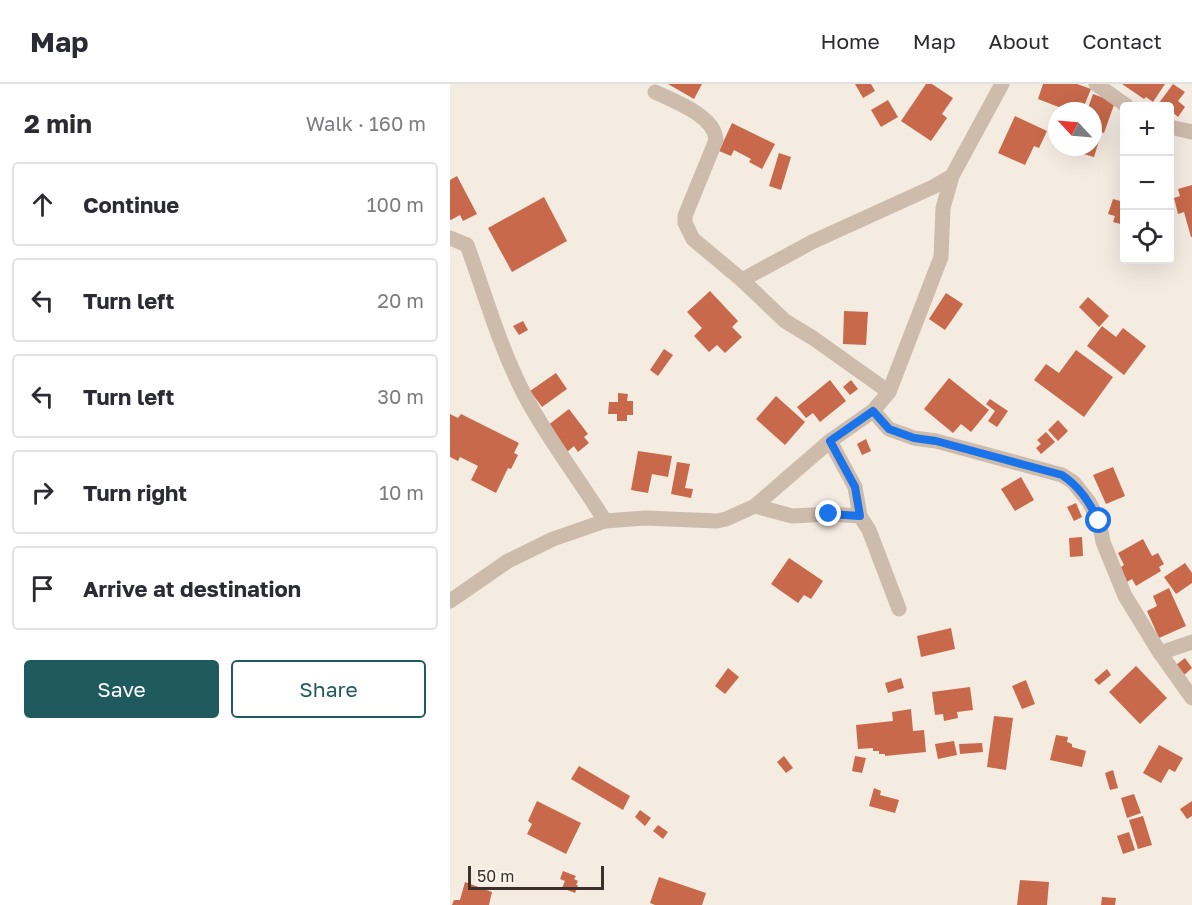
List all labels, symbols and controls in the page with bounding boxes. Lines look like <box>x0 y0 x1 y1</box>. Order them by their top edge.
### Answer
text: Map <box>30 25 88 58</box>
text: Home <box>820 28 880 54</box>
text: Map <box>913 28 956 54</box>
text: About <box>989 28 1049 54</box>
text: Contact <box>1082 28 1162 54</box>
north arrow <box>1048 102 1102 156</box>
map controls <box>1120 102 1174 264</box>
button: + <box>1120 102 1174 156</box>
text: 2 min <box>24 108 92 139</box>
text: Walk · 160 m <box>306 111 426 135</box>
button: − <box>1120 156 1174 210</box>
icon: ahead <box>26 188 59 221</box>
text: Continue <box>83 191 179 218</box>
text: 100 m <box>367 192 424 216</box>
button: locate <box>1120 210 1174 264</box>
icon: left <box>26 284 59 317</box>
text: Turn left <box>83 287 174 314</box>
text: 20 m <box>377 288 424 312</box>
icon: left <box>26 380 59 413</box>
text: Turn left <box>83 383 174 410</box>
text: 30 m <box>377 384 424 408</box>
icon: right <box>26 476 59 509</box>
text: Turn right <box>83 479 187 506</box>
text: 10 m <box>379 480 424 504</box>
route end <box>815 500 841 526</box>
route start <box>1085 507 1111 533</box>
icon: arrive <box>26 572 59 605</box>
text: Arrive at destination <box>83 575 301 602</box>
button: Save <box>24 660 219 718</box>
button: Share <box>231 660 426 718</box>
scale bar <box>468 863 604 890</box>
text: 50 m <box>477 866 514 886</box>

